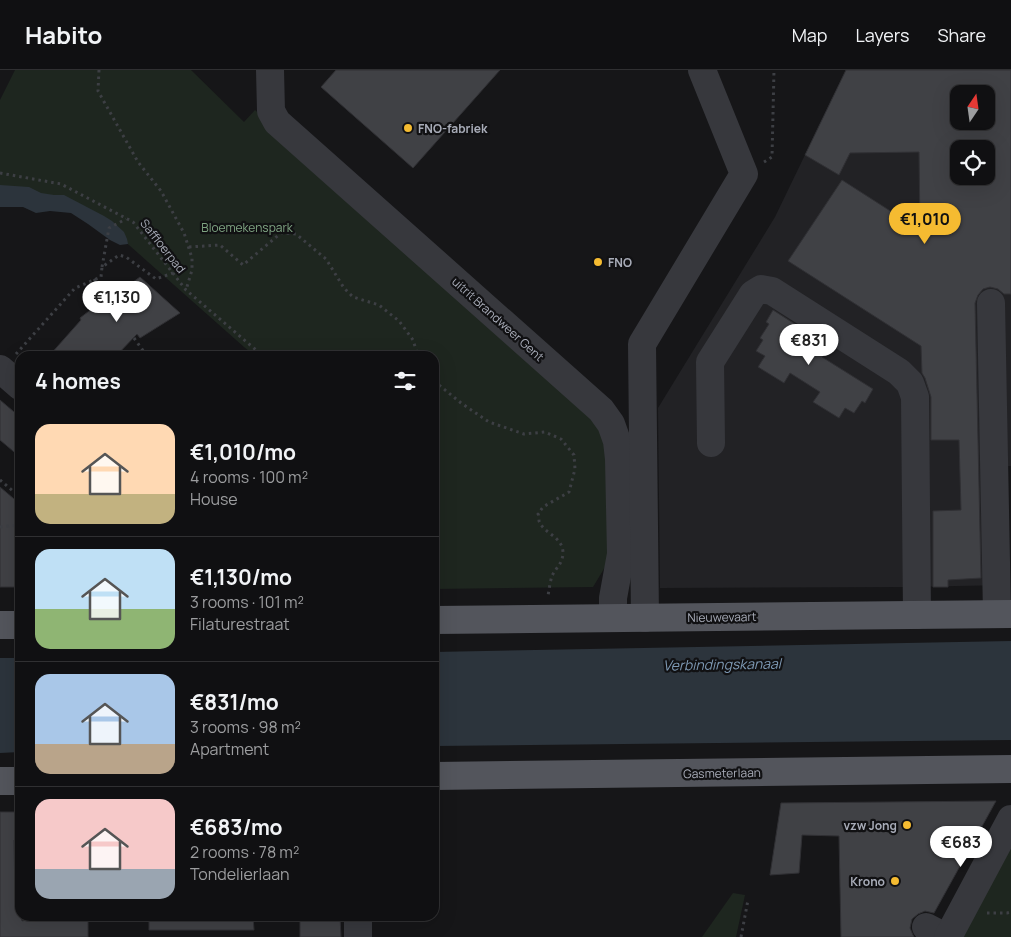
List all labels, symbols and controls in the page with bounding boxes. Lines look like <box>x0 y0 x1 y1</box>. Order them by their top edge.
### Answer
text: Habito <box>25 18 102 51</box>
text: Map <box>792 23 827 47</box>
text: Layers <box>855 23 909 47</box>
text: Share <box>937 23 986 47</box>
north arrow <box>950 85 995 130</box>
map controls <box>950 85 995 185</box>
place label: FNO-fabriek <box>418 120 488 137</box>
marker: FNO-fabriek <box>402 122 414 134</box>
button: locate <box>950 140 995 185</box>
pin: €1,010 <box>884 202 966 245</box>
text: €1,010 <box>900 208 950 230</box>
street label: Saffloerpad <box>136 215 190 277</box>
park label: Bloemekenspark <box>201 219 294 236</box>
place label: FNO <box>608 254 632 271</box>
marker: FNO <box>592 256 604 268</box>
street label: uitrit Brandweer Gent <box>448 273 548 365</box>
pin: €1,130 <box>76 280 158 323</box>
text: €1,130 <box>93 286 141 308</box>
pin: €831 <box>779 324 839 366</box>
text: €831 <box>790 329 828 351</box>
text: 4 homes <box>35 367 121 395</box>
icon: filters <box>391 367 419 395</box>
text: €1,010/mo <box>190 438 296 466</box>
icon: home <box>75 444 135 504</box>
text: 4 rooms · 100 m² <box>190 466 308 488</box>
text: House <box>190 488 238 510</box>
text: €1,130/mo <box>190 563 292 591</box>
icon: home <box>75 569 135 629</box>
text: 3 rooms · 101 m² <box>190 591 304 613</box>
street label: Nieuwevaart <box>687 608 757 626</box>
text: Filaturestraat <box>190 613 290 635</box>
water label: Verbindingskanaal <box>663 653 783 675</box>
text: €831/mo <box>190 688 279 716</box>
icon: home <box>75 694 135 754</box>
text: 3 rooms · 98 m² <box>190 716 301 738</box>
text: Apartment <box>190 738 269 760</box>
street label: Gasmeterlaan <box>683 764 761 782</box>
text: €683/mo <box>190 813 283 841</box>
place label: vzw Jong <box>844 817 897 834</box>
icon: home <box>75 819 135 879</box>
marker: vzw Jong <box>901 819 913 831</box>
pin: €683 <box>931 826 991 868</box>
text: €683 <box>941 831 981 853</box>
text: 2 rooms · 78 m² <box>190 841 299 863</box>
text: Tondelierlaan <box>190 863 290 885</box>
place label: Krono <box>850 873 885 890</box>
marker: Krono <box>889 875 901 887</box>

